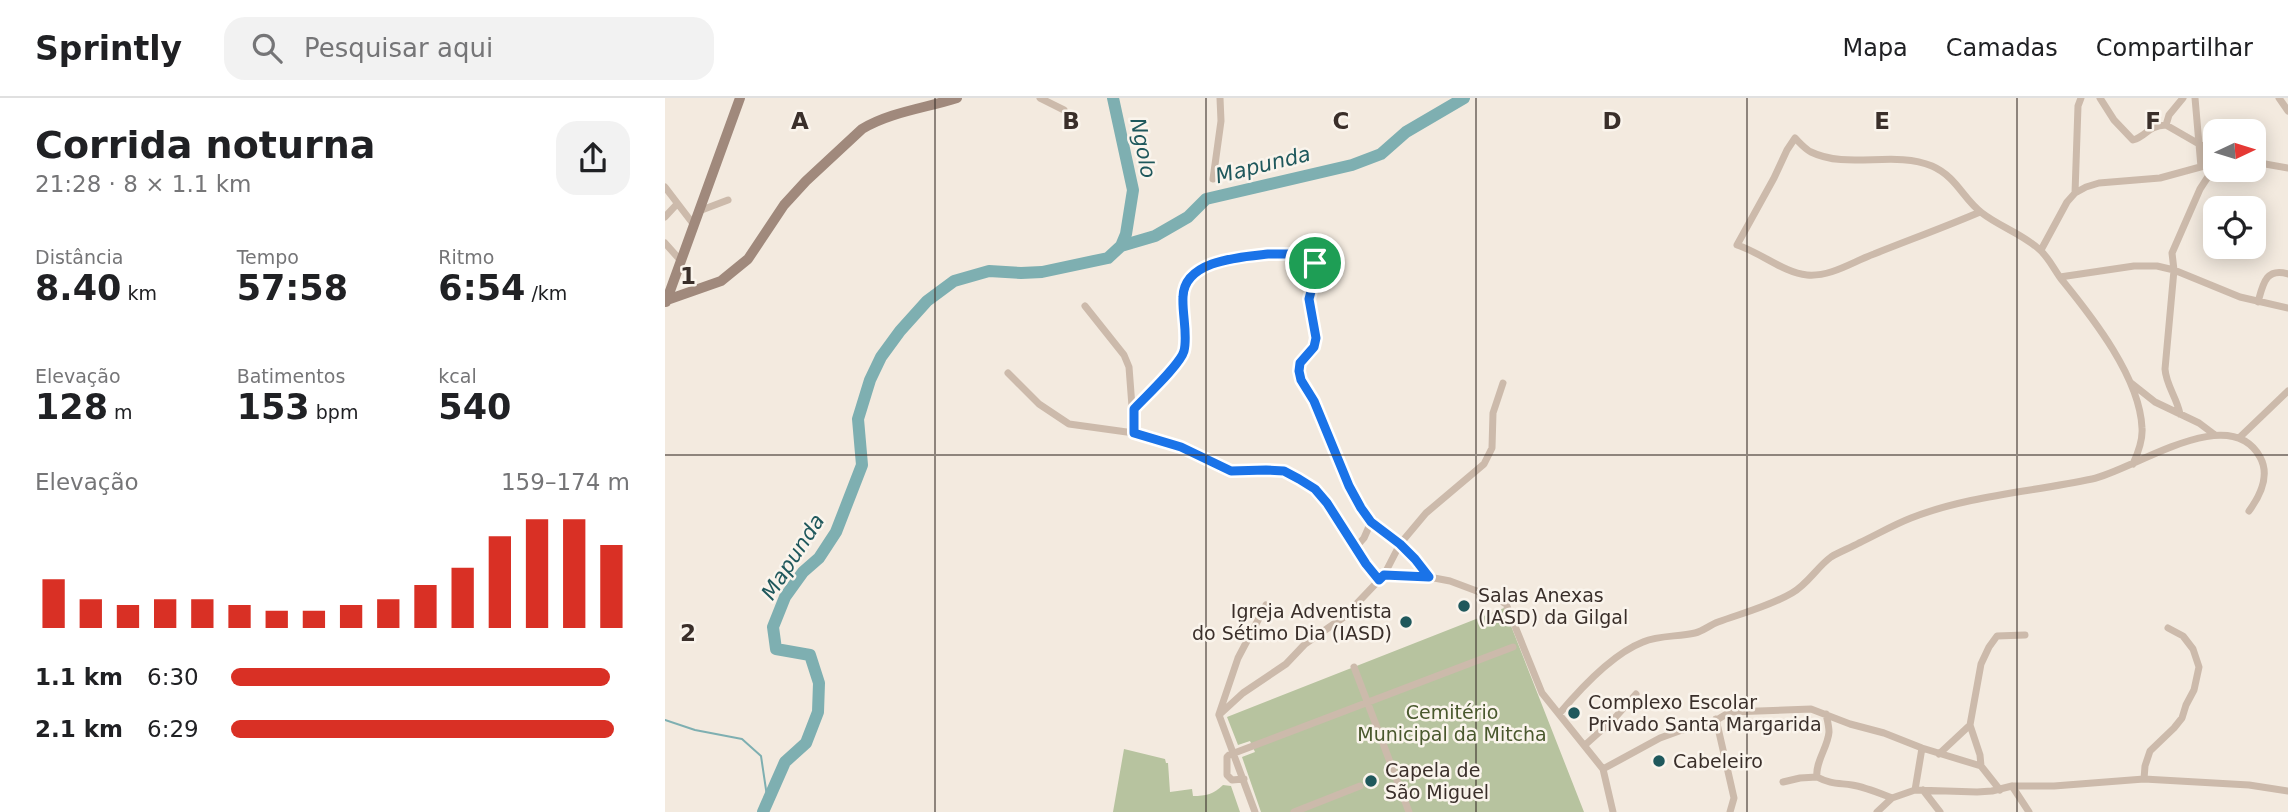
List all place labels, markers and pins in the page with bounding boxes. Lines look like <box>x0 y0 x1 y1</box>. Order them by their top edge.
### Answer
pin <box>1285 233 1345 293</box>
place label: Salas Anexas (IASD) da Gilgal <box>1478 584 1628 628</box>
marker: Salas Anexas (IASD) da Gilgal <box>1456 598 1472 614</box>
place label: Igreja Adventista do Sétimo Dia (IASD) <box>1192 600 1392 644</box>
marker: Igreja Adventista do Sétimo Dia (IASD) <box>1398 614 1414 630</box>
place label: Complexo Escolar Privado Santa Margarida <box>1588 691 1822 735</box>
marker: Complexo Escolar Privado Santa Margarida <box>1566 705 1582 721</box>
place label: Cabeleiro <box>1673 750 1763 772</box>
marker: Cabeleiro <box>1651 753 1667 769</box>
place label: Capela de São Miguel <box>1385 759 1489 803</box>
marker: Capela de São Miguel <box>1363 773 1379 789</box>

